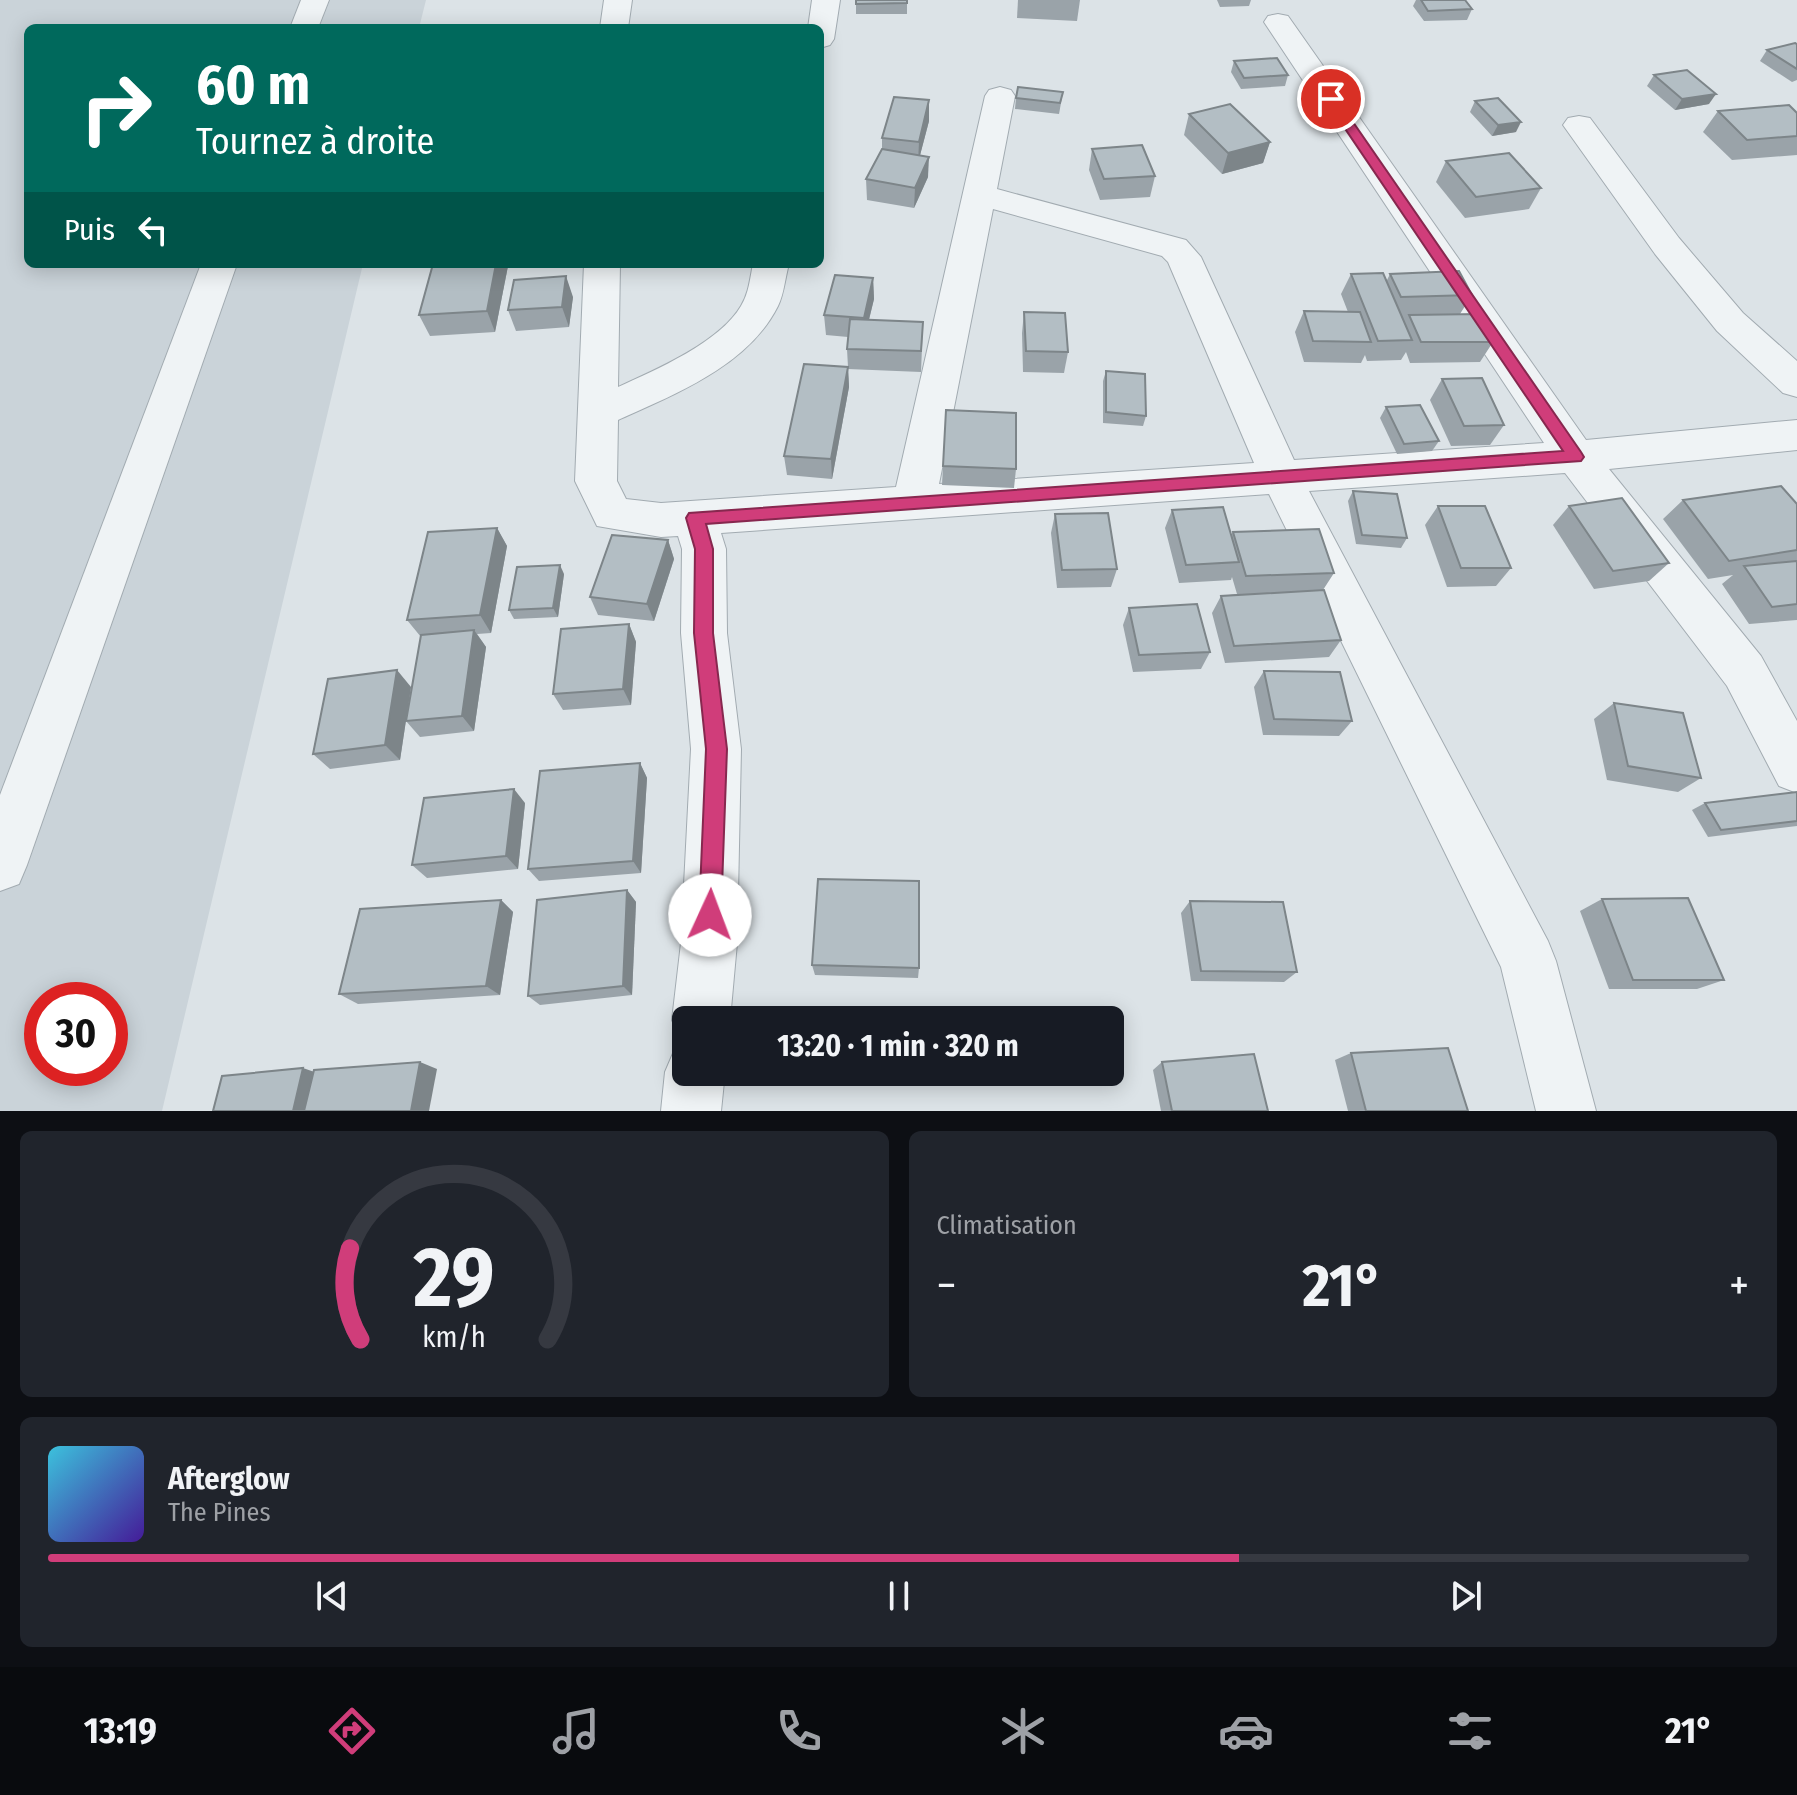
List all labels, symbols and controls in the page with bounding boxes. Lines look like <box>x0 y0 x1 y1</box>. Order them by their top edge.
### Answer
text: 60 m <box>196 52 310 119</box>
icon: right <box>64 56 168 160</box>
pin <box>1297 65 1365 133</box>
icon: arrive <box>1309 77 1353 121</box>
text: Tournez à droite <box>196 120 434 164</box>
icon: left <box>131 208 175 252</box>
text: Puis <box>64 212 115 248</box>
position arrow <box>668 873 752 957</box>
speed limit sign: 30 <box>24 982 128 1086</box>
text: 13:20 · 1 min · 320 m <box>777 1028 1019 1064</box>
text: Climatisation <box>937 1210 1077 1241</box>
text: 29 <box>413 1228 495 1328</box>
text: 21° <box>1303 1250 1383 1322</box>
text: − <box>937 1259 956 1312</box>
text: + <box>1729 1259 1749 1312</box>
text: km/h <box>422 1320 486 1355</box>
text: Afterglow <box>168 1461 290 1497</box>
text: The Pines <box>168 1497 271 1528</box>
icon: previous <box>310 1574 354 1618</box>
icon: pause <box>877 1574 921 1618</box>
icon: next <box>1444 1574 1488 1618</box>
icon: directions <box>324 1703 380 1759</box>
icon: music <box>548 1703 604 1759</box>
icon: phone <box>771 1703 827 1759</box>
icon: climate <box>995 1703 1051 1759</box>
icon: car <box>1218 1703 1274 1759</box>
icon: filters <box>1442 1703 1498 1759</box>
text: 13:19 <box>84 1709 157 1753</box>
text: 21° <box>1665 1709 1713 1753</box>

